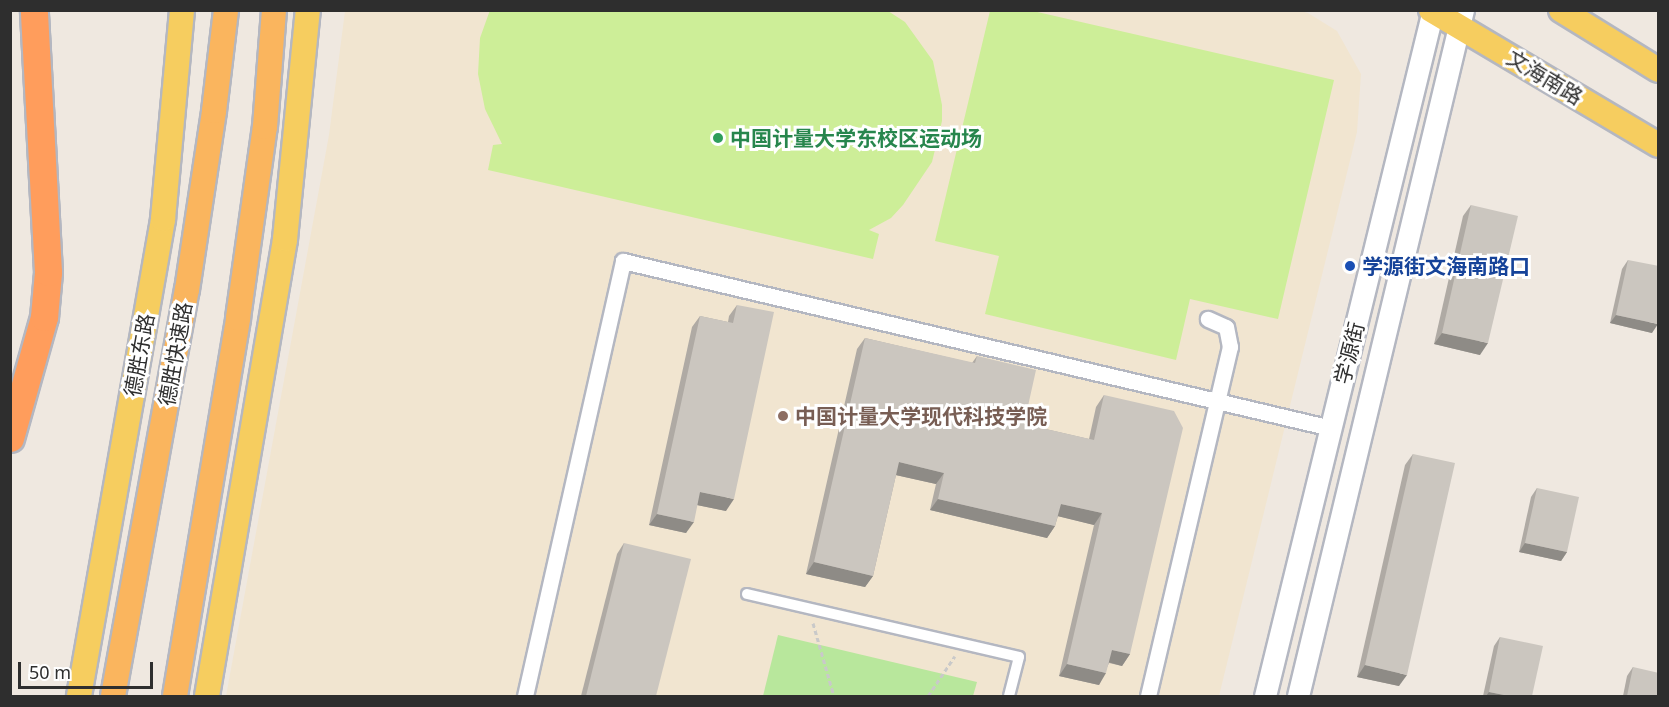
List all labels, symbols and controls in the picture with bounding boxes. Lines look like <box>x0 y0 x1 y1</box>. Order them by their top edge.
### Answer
street label: 文海南路 <box>1503 45 1587 109</box>
place label: 中国计量大学东校区运动场 <box>730 125 982 151</box>
marker: 中国计量大学东校区运动场 <box>711 131 725 145</box>
place label: 学源街文海南路口 <box>1362 253 1530 279</box>
marker: 学源街文海南路口 <box>1343 259 1357 273</box>
street label: 德胜快速路 <box>153 300 197 408</box>
street label: 德胜东路 <box>119 311 159 399</box>
street label: 学源街 <box>1329 319 1369 387</box>
place label: 中国计量大学现代科技学院 <box>795 403 1047 429</box>
marker: 中国计量大学现代科技学院 <box>776 409 790 423</box>
scale bar <box>21 650 156 688</box>
text: 50 m <box>29 660 71 684</box>

